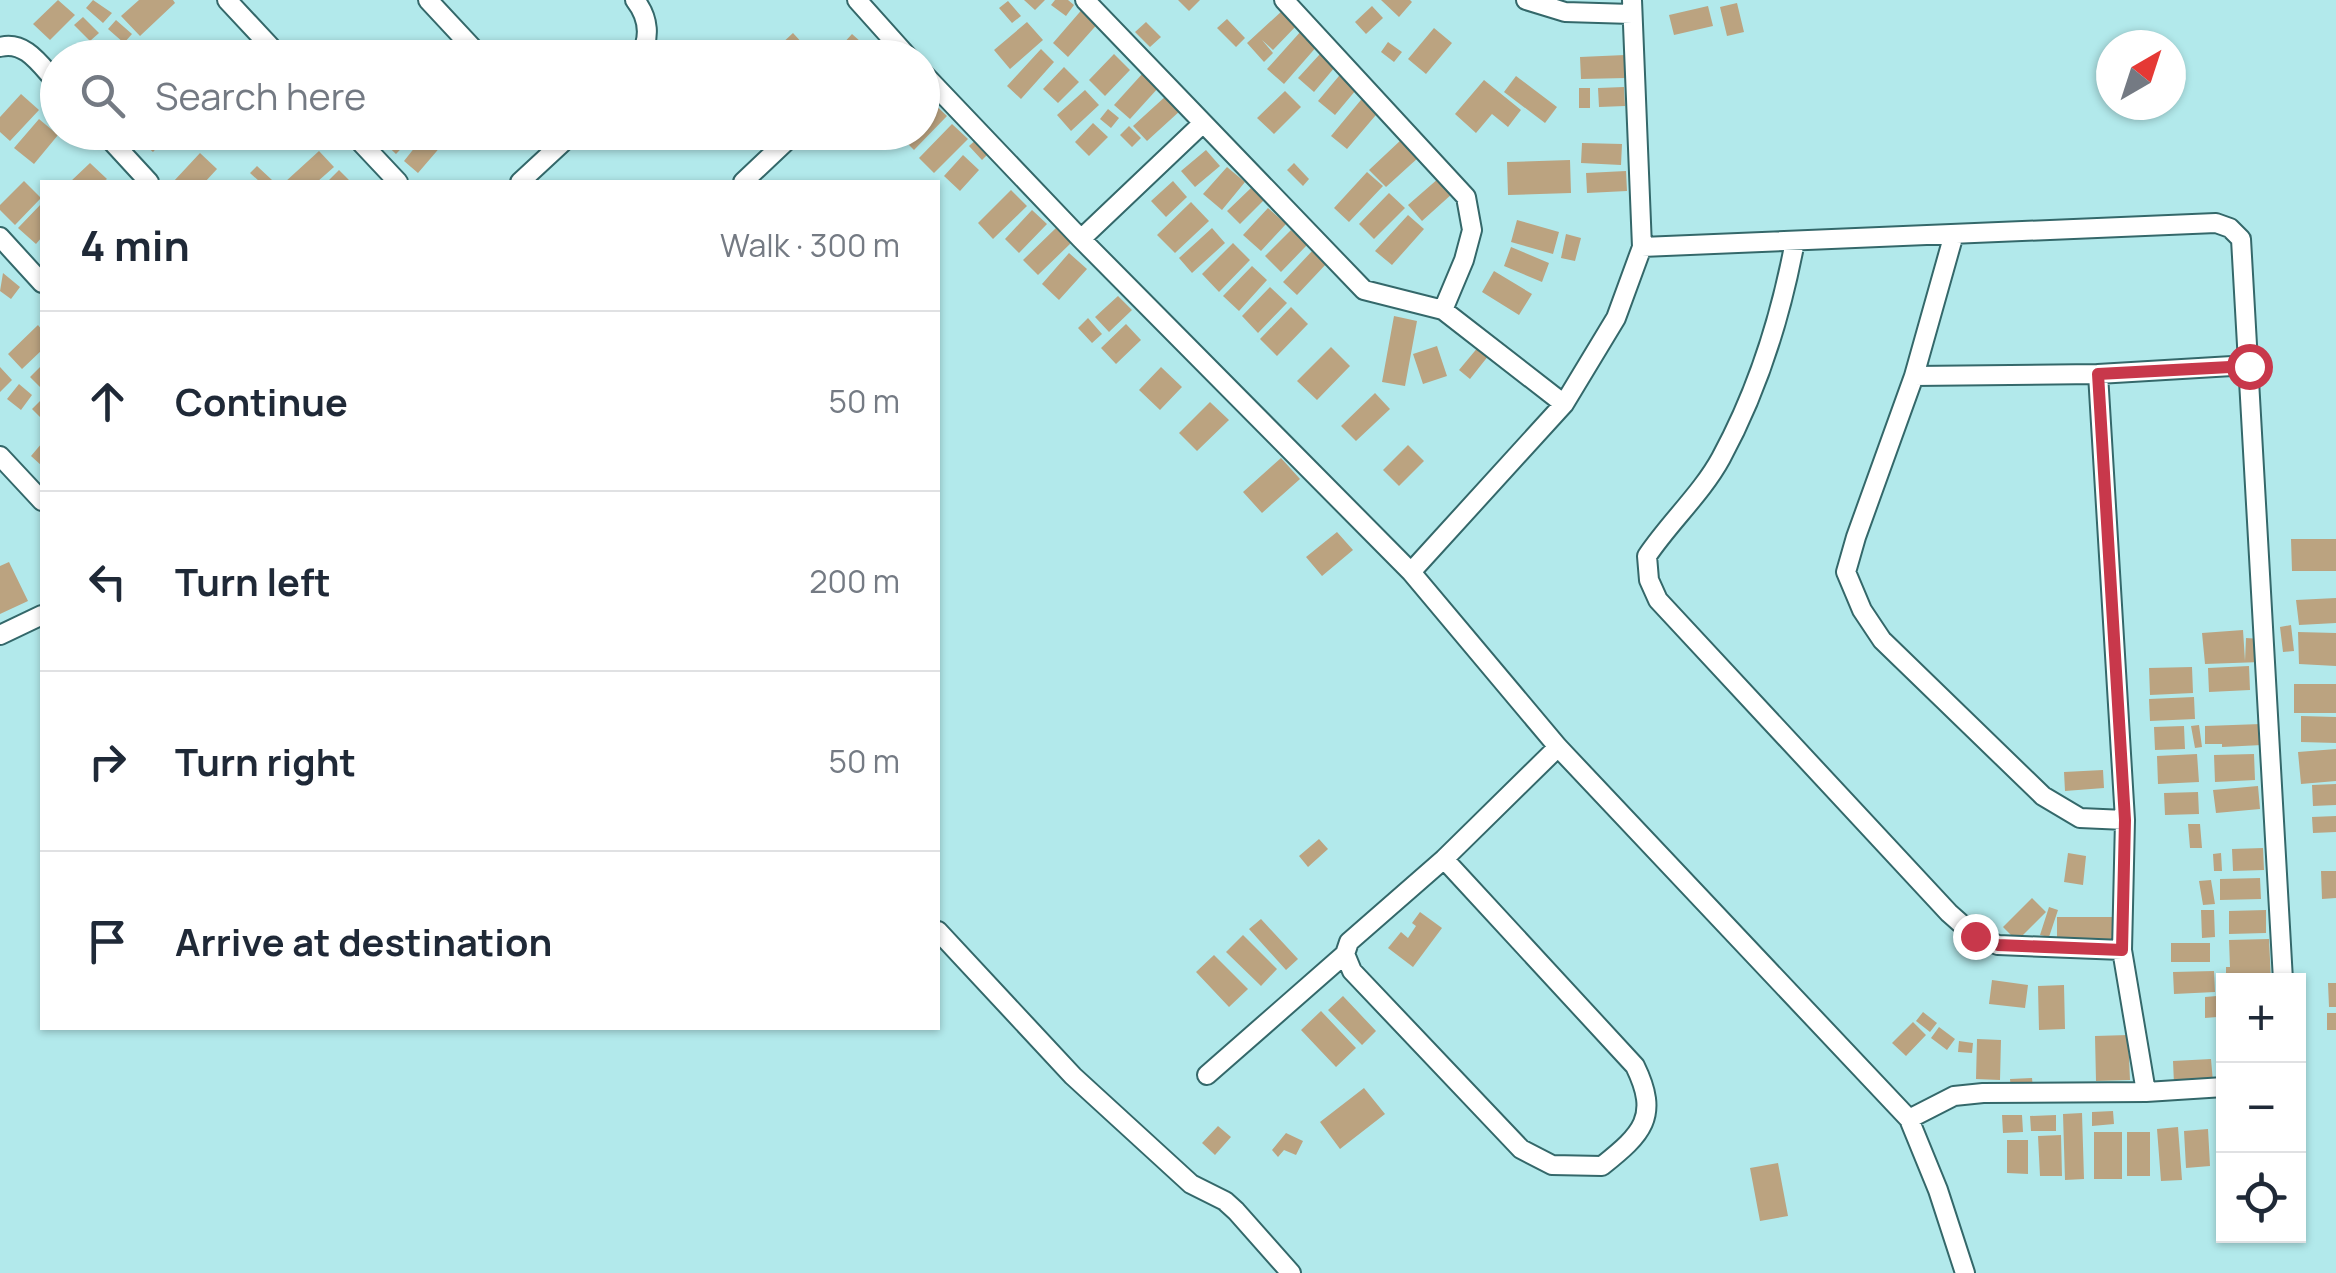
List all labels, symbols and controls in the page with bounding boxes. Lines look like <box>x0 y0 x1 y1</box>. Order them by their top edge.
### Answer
north arrow <box>2096 30 2186 120</box>
search box <box>40 40 940 150</box>
icon: search <box>75 68 130 123</box>
text: Search here <box>155 69 366 121</box>
text: 4 min <box>80 216 190 274</box>
text: Walk · 300 m <box>720 223 900 267</box>
route start <box>2227 344 2273 390</box>
icon: ahead <box>80 374 135 429</box>
text: Continue <box>175 375 348 427</box>
text: 50 m <box>828 379 900 423</box>
icon: left <box>80 554 135 609</box>
text: Turn left <box>175 555 331 607</box>
text: 200 m <box>809 559 900 603</box>
icon: right <box>80 734 135 789</box>
text: Turn right <box>175 735 356 787</box>
text: 50 m <box>828 739 900 783</box>
icon: arrive <box>80 914 135 969</box>
route end <box>1953 914 1999 960</box>
text: Arrive at destination <box>175 915 552 967</box>
map controls <box>2216 973 2306 1243</box>
button: + <box>2216 973 2306 1063</box>
button: − <box>2216 1063 2306 1153</box>
button: locate <box>2216 1153 2306 1243</box>

